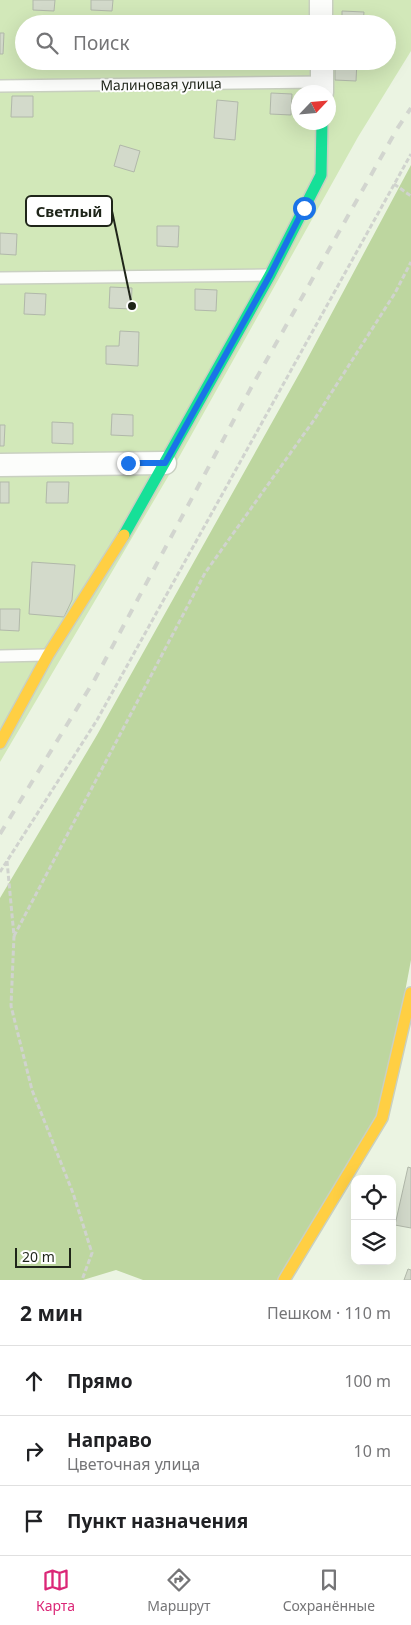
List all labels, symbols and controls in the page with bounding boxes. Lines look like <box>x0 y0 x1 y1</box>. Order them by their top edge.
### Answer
search box <box>15 15 396 70</box>
icon: search <box>33 29 61 57</box>
text: Поиск <box>73 30 129 56</box>
street label: Малиновая улица <box>100 73 222 95</box>
north arrow <box>291 85 336 130</box>
callout: Светлый <box>26 196 112 226</box>
route start <box>293 197 316 220</box>
text: Светлый <box>36 201 102 221</box>
route end <box>117 452 140 475</box>
map controls <box>351 1175 396 1265</box>
button: locate <box>351 1175 396 1220</box>
button: layers <box>351 1220 396 1265</box>
scale bar <box>15 1245 71 1268</box>
text: 20 m <box>22 1247 55 1266</box>
text: 2 мин <box>20 1299 83 1327</box>
text: Пешком · 110 m <box>267 1302 391 1324</box>
icon: ahead <box>20 1367 48 1395</box>
text: Прямо <box>67 1368 133 1394</box>
text: 100 m <box>344 1370 391 1392</box>
text: Направо <box>67 1427 152 1453</box>
icon: right <box>20 1437 48 1465</box>
text: 10 m <box>354 1440 391 1462</box>
text: Цветочная улица <box>67 1453 200 1475</box>
icon: arrive <box>20 1507 48 1535</box>
text: Пункт назначения <box>67 1508 248 1534</box>
tab: Карта <box>36 1566 75 1615</box>
tab: Маршрут <box>147 1566 211 1615</box>
tab: Сохранённые <box>283 1566 375 1615</box>

